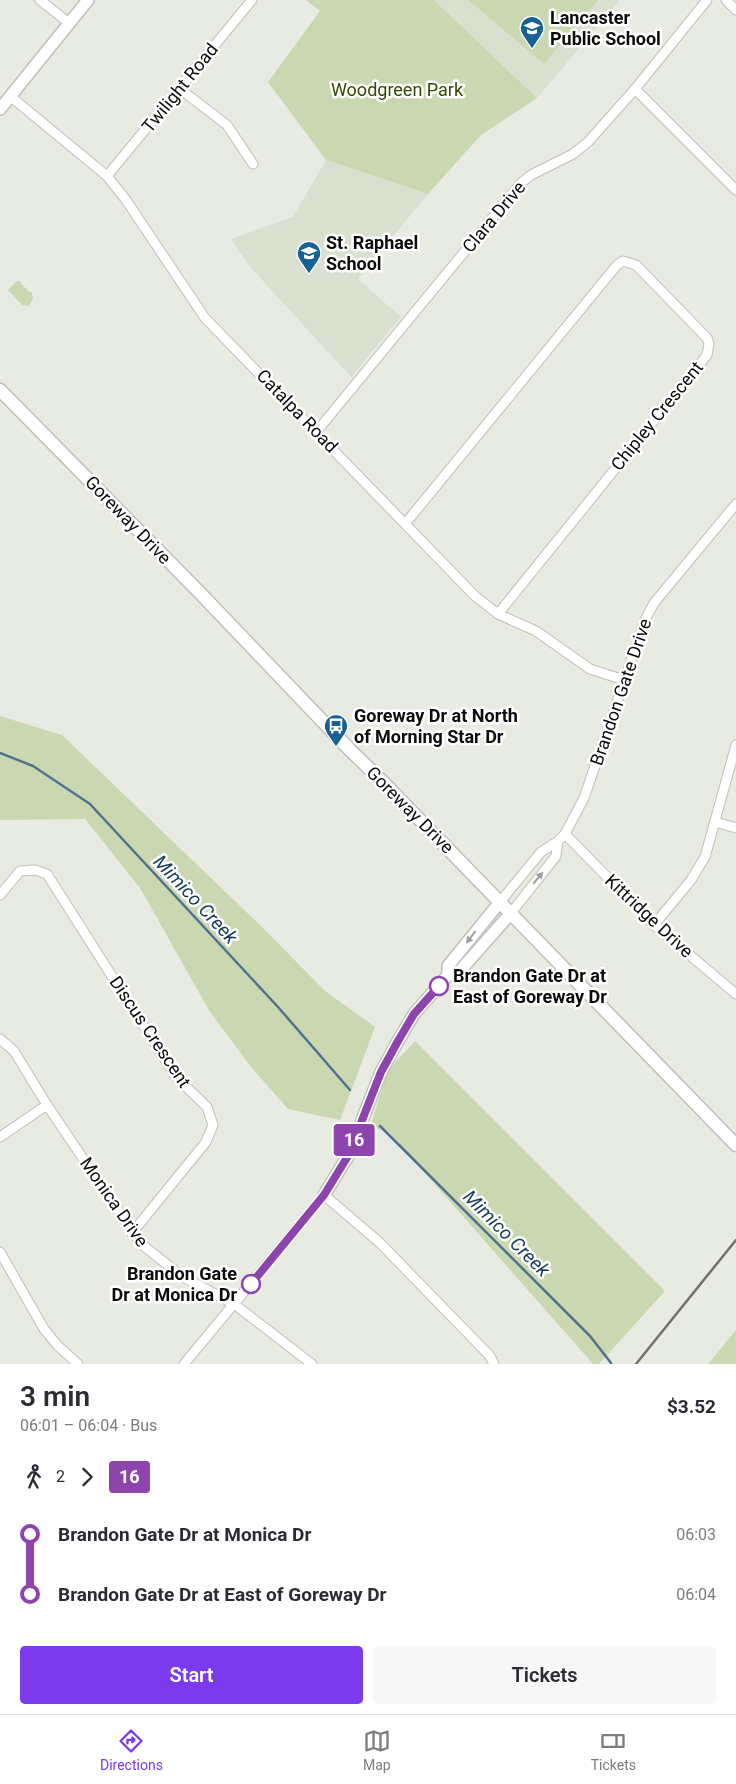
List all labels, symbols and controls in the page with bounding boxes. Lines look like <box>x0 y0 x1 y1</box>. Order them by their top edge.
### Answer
place label: Lancaster Public School <box>550 7 661 49</box>
school or university icon: Lancaster Public School <box>519 15 545 49</box>
street label: Twilight Road <box>137 39 222 136</box>
park label: Woodgreen Park <box>331 79 464 100</box>
street label: Clara Drive <box>458 177 529 256</box>
place label: St. Raphael School <box>326 232 418 274</box>
school or university icon: St. Raphael School <box>296 240 322 274</box>
street label: Chipley Crescent <box>606 357 707 474</box>
street label: Catalpa Road <box>253 365 342 457</box>
street label: Goreway Drive <box>81 471 176 568</box>
street label: Brandon Gate Drive <box>586 616 656 768</box>
place label: Goreway Dr at North of Morning Star Dr <box>354 705 518 747</box>
bus stop icon: Goreway Dr at North of Morning Star Dr <box>323 713 349 747</box>
street label: Goreway Drive <box>362 762 458 858</box>
water label: Mimico Creek <box>149 850 243 949</box>
street label: Kittridge Drive <box>601 870 698 962</box>
one-way arrow <box>532 872 543 885</box>
one-way arrow <box>465 930 476 943</box>
place label: Brandon Gate Dr at East of Goreway Dr <box>453 965 607 1007</box>
street label: Discus Crescent <box>105 972 195 1092</box>
marker: Brandon Gate Dr at East of Goreway Dr <box>429 976 449 996</box>
line badge: 16 <box>332 1124 376 1156</box>
text: 16 <box>344 1129 364 1150</box>
street label: Monica Drive <box>76 1153 153 1251</box>
water label: Mimico Creek <box>459 1185 555 1282</box>
place label: Brandon Gate Dr at Monica Dr <box>111 1263 237 1305</box>
marker: Brandon Gate Dr at Monica Dr <box>241 1274 261 1294</box>
text: 3 min <box>20 1380 90 1413</box>
text: $3.52 <box>667 1395 716 1418</box>
text: 06:01 – 06:04 · Bus <box>20 1416 157 1435</box>
icon: walk <box>20 1463 48 1491</box>
icon: forward <box>73 1463 101 1491</box>
text: 16 <box>119 1466 140 1487</box>
text: 2 <box>56 1467 65 1486</box>
text: Brandon Gate Dr at Monica Dr <box>58 1523 311 1546</box>
text: 06:03 <box>676 1525 716 1544</box>
text: Brandon Gate Dr at East of Goreway Dr <box>58 1583 387 1606</box>
text: 06:04 <box>676 1585 716 1604</box>
button: Start <box>20 1646 363 1704</box>
button: Tickets <box>373 1646 716 1704</box>
tab: Directions <box>100 1727 163 1773</box>
tab: Map <box>363 1727 391 1773</box>
tab: Tickets <box>591 1727 636 1773</box>

